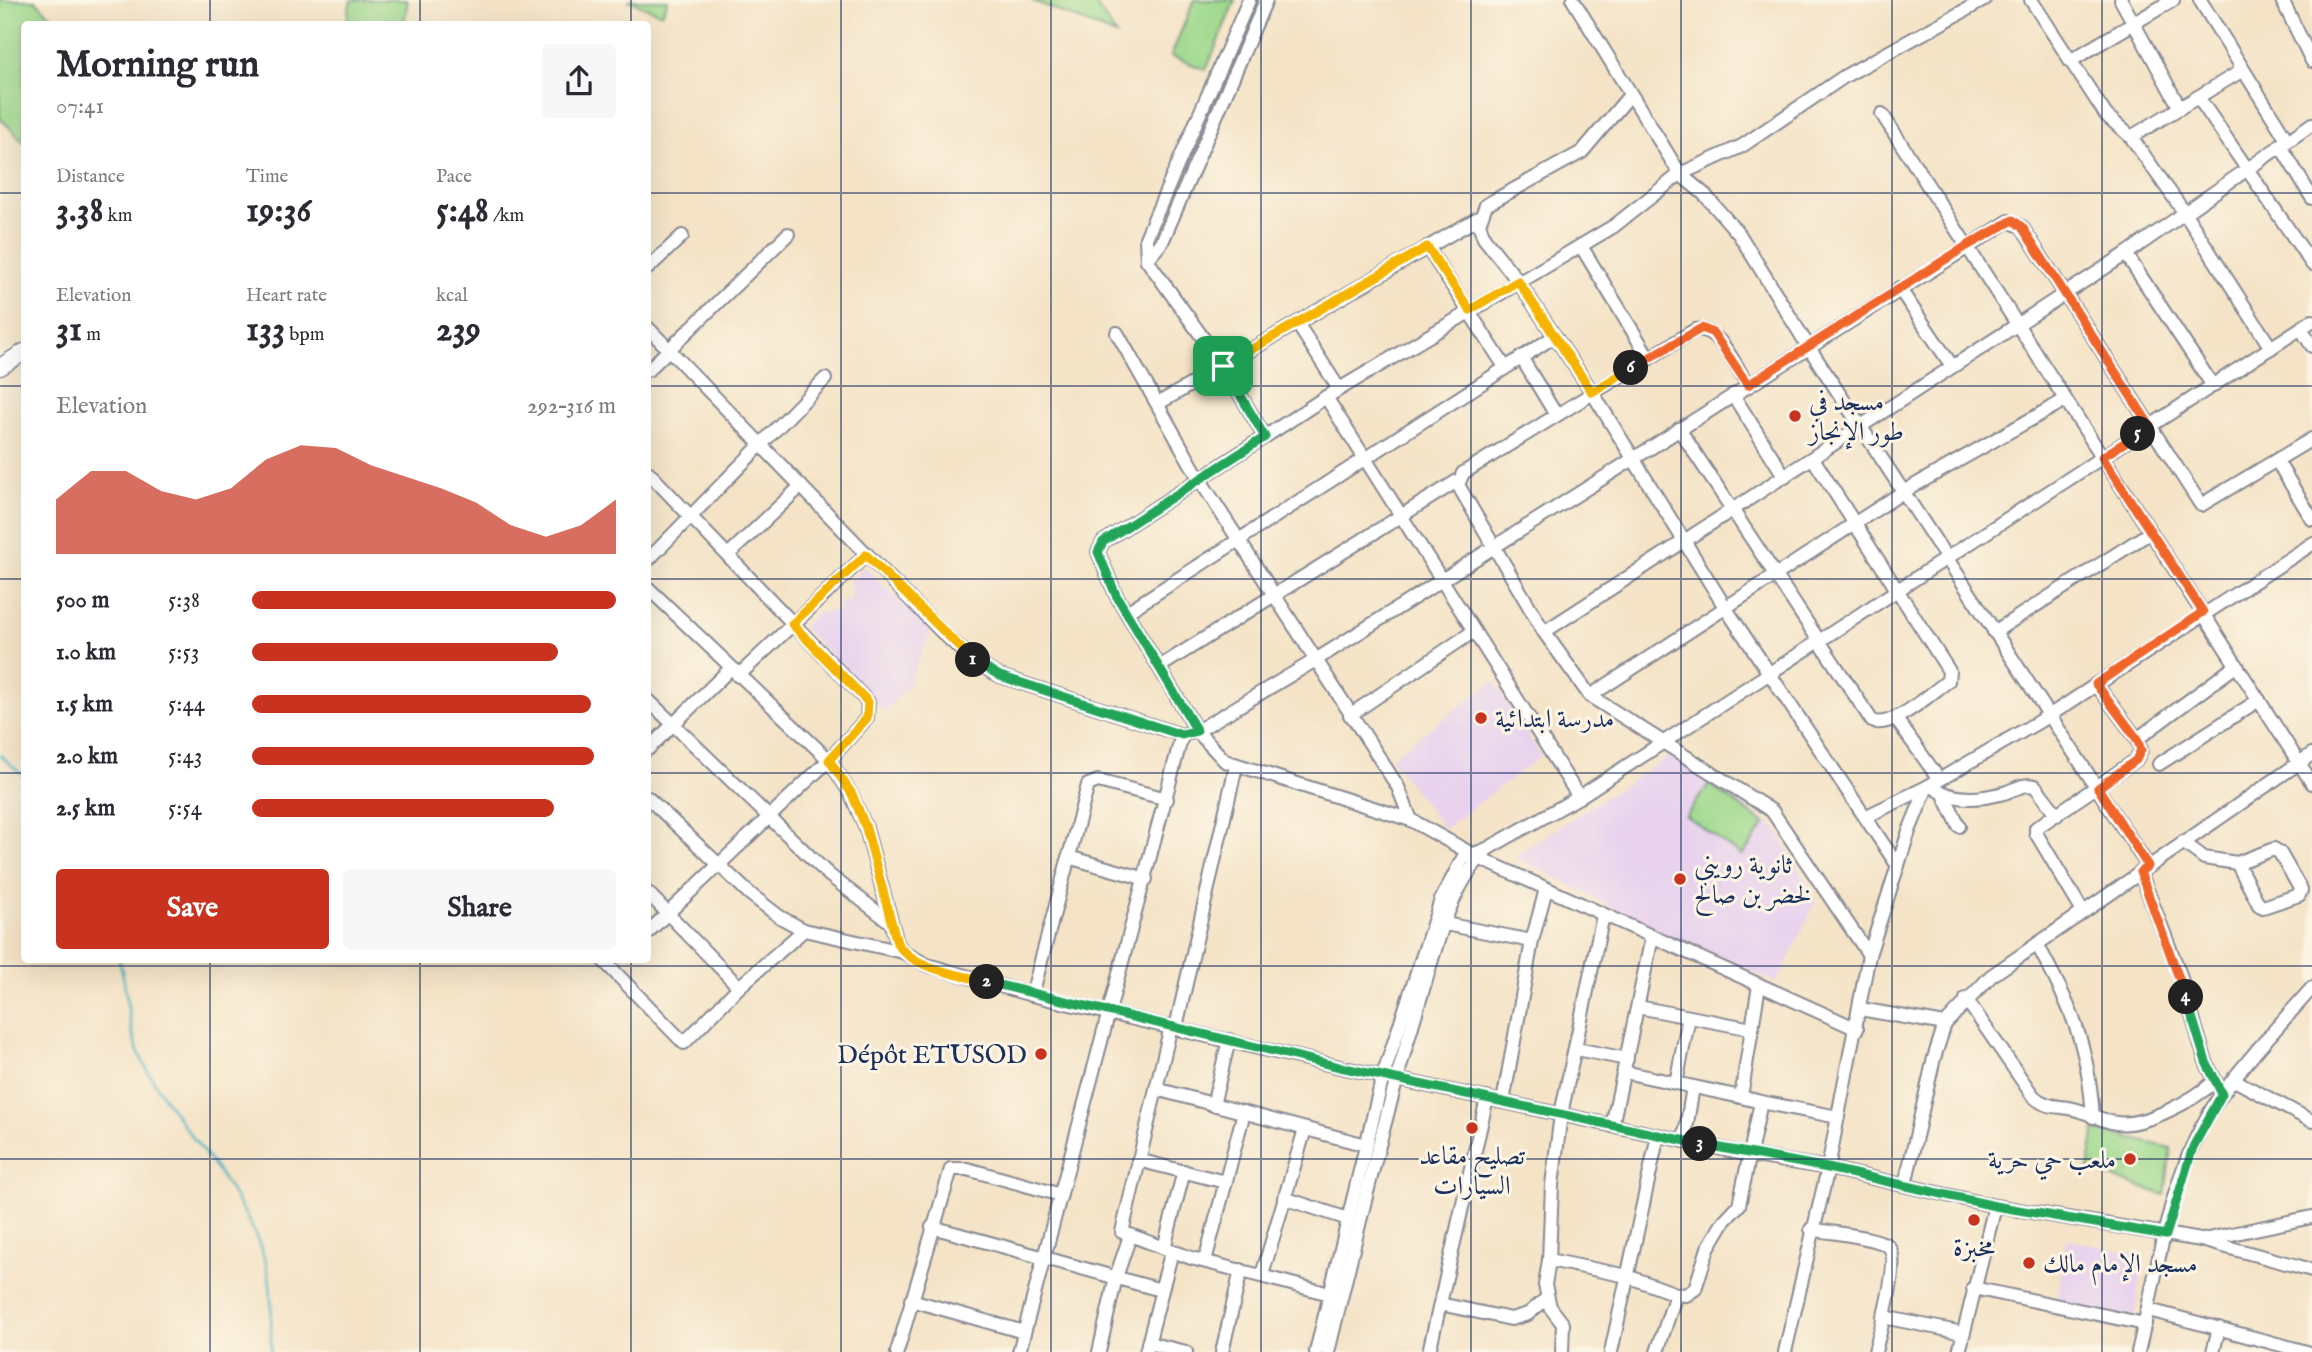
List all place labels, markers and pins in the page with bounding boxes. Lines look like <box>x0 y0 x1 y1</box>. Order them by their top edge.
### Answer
pin <box>1193 336 1253 396</box>
pin: 6 <box>1614 350 1648 386</box>
place label: مسجد في طور الإنجاز <box>1806 386 1904 450</box>
marker: مسجد في طور الإنجاز <box>1787 408 1803 424</box>
pin: 5 <box>2120 416 2156 452</box>
pin: 1 <box>956 642 990 678</box>
place label: مدرسة ابتدائية <box>1495 703 1614 736</box>
marker: مدرسة ابتدائية <box>1473 710 1489 726</box>
place label: ثانوية رويني لخضر بن صالح <box>1694 849 1811 916</box>
marker: ثانوية رويني لخضر بن صالح <box>1672 871 1688 887</box>
pin: 2 <box>970 964 1004 1000</box>
pin: 4 <box>2168 979 2204 1014</box>
place label: Dépôt ETUSOD <box>837 1039 1027 1072</box>
marker: Dépôt ETUSOD <box>1033 1046 1049 1062</box>
marker: تصليح مقاعد السيارات <box>1464 1120 1480 1136</box>
pin: 3 <box>1682 1126 1718 1162</box>
place label: تصليح مقاعد السيارات <box>1419 1140 1526 1203</box>
place label: ملعب حي حرية <box>1988 1144 2116 1181</box>
marker: ملعب حي حرية <box>2122 1151 2138 1167</box>
marker: مخبزة <box>1966 1212 1982 1228</box>
place label: مخبزة <box>1953 1232 1995 1265</box>
place label: مسجد الإمام مالك <box>2043 1248 2198 1286</box>
marker: مسجد الإمام مالك <box>2021 1255 2037 1271</box>

